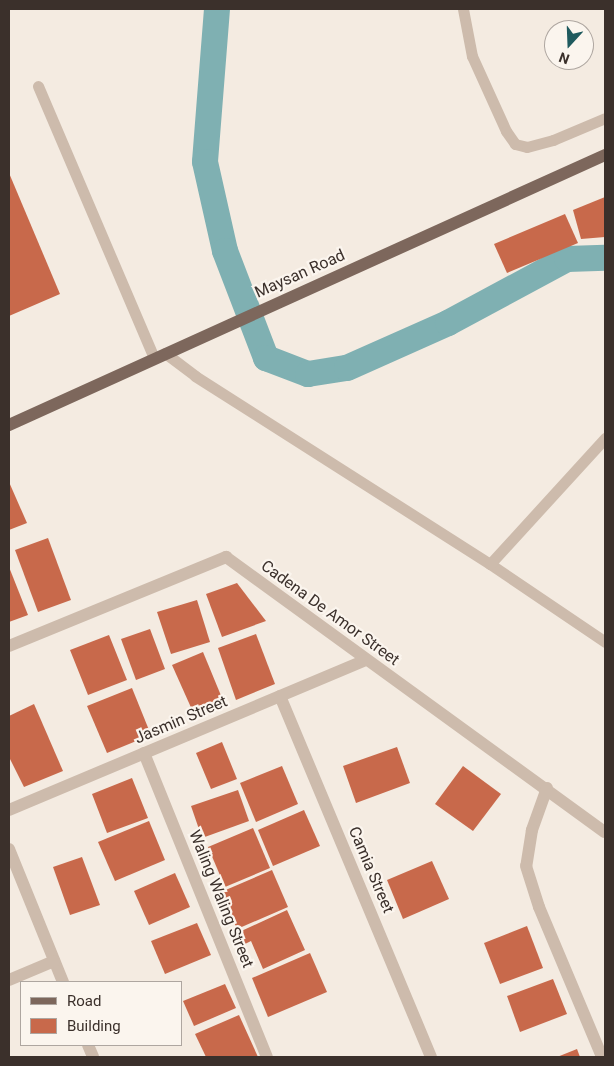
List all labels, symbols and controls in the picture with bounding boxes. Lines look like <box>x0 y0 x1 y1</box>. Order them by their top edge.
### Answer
north arrow <box>544 20 594 70</box>
text: N <box>557 49 572 67</box>
street label: Maysan Road <box>252 246 348 302</box>
street label: Cadena De Amor Street <box>257 556 403 670</box>
street label: Jasmin Street <box>132 692 230 748</box>
street label: Camia Street <box>344 824 398 916</box>
street label: Waling Waling Street <box>185 827 257 971</box>
legend <box>20 981 182 1046</box>
text: Road <box>67 992 101 1010</box>
text: Building <box>67 1017 121 1035</box>

